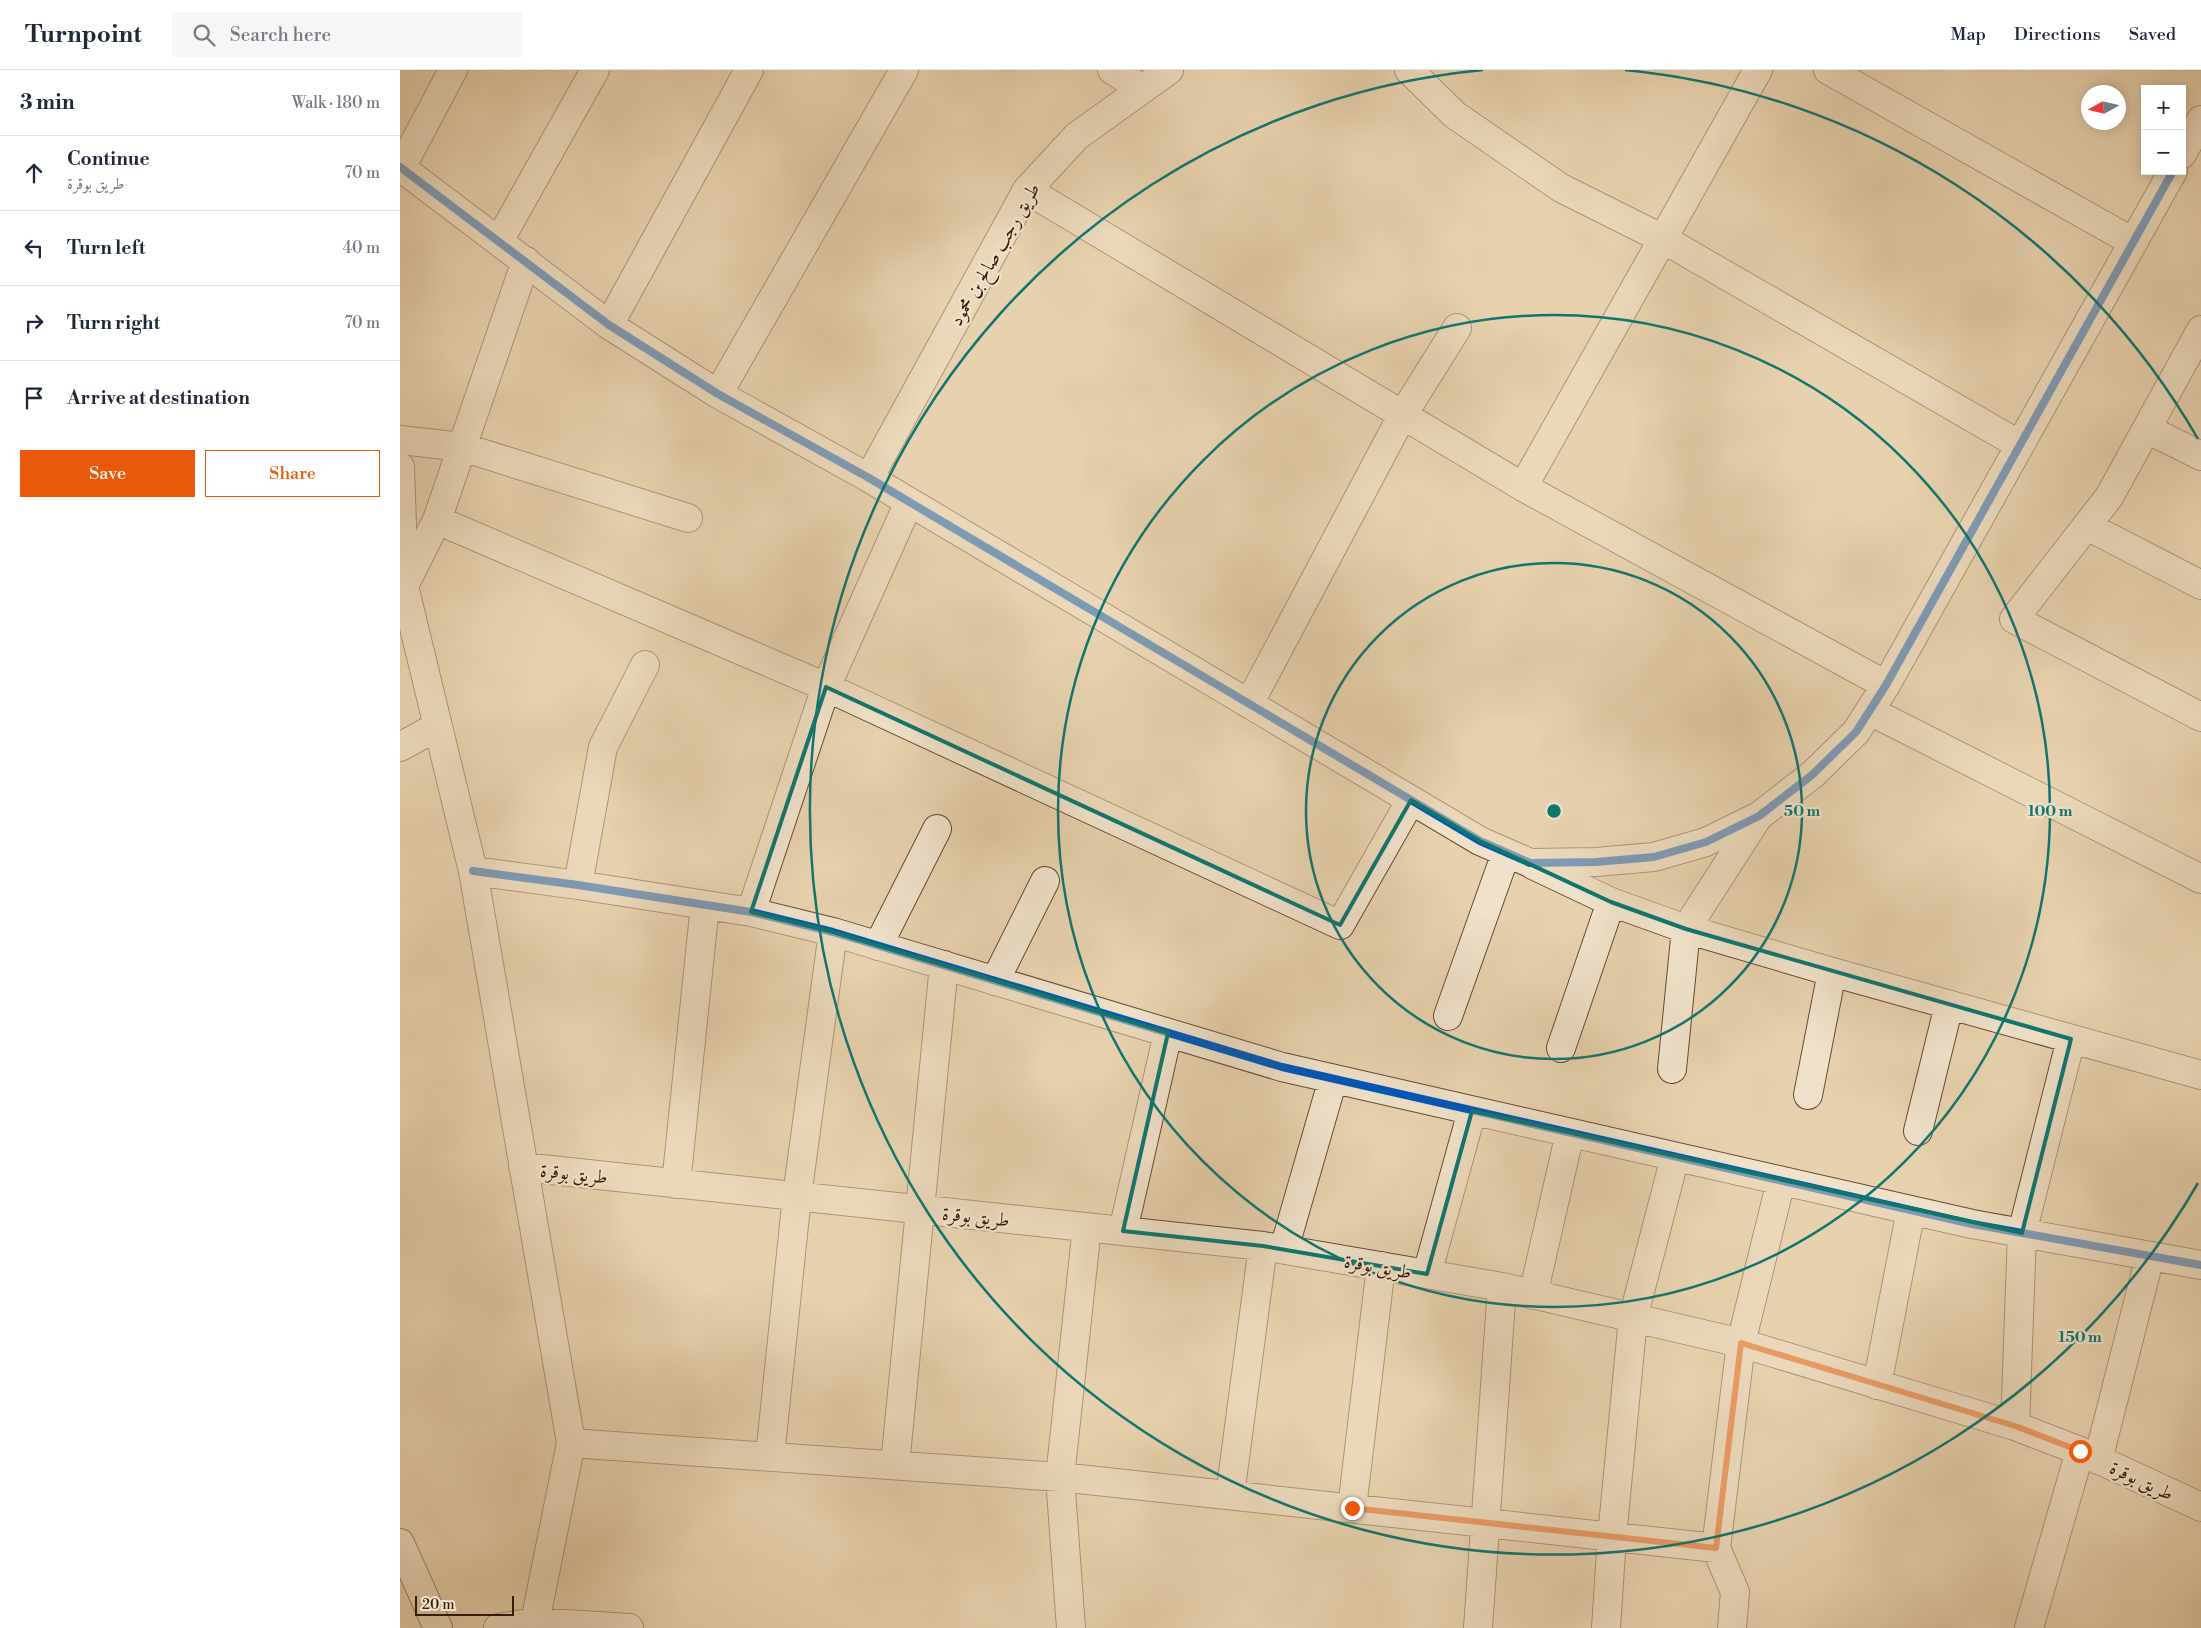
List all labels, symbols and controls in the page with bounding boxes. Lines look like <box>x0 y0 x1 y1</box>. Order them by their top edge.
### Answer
search box <box>172 12 522 57</box>
text: Turnpoint <box>25 20 142 50</box>
icon: search <box>190 21 218 49</box>
text: Search here <box>230 23 331 47</box>
text: Map <box>1950 23 1986 46</box>
text: Directions <box>2014 23 2101 46</box>
text: Saved <box>2129 23 2176 46</box>
north arrow <box>2081 85 2126 130</box>
map controls <box>2141 85 2186 175</box>
button: + <box>2141 85 2186 130</box>
text: 3 min <box>20 90 75 116</box>
text: Walk · 180 m <box>292 93 380 113</box>
button: − <box>2141 130 2186 175</box>
text: Continue <box>67 147 150 171</box>
icon: ahead <box>20 159 48 187</box>
text: 70 m <box>344 163 380 183</box>
text: طريق بوقرة <box>67 174 124 194</box>
street label: طريق رجب صالح بن محمود <box>944 179 1049 332</box>
icon: left <box>20 234 48 262</box>
text: Turn left <box>67 236 146 260</box>
text: 40 m <box>343 238 380 258</box>
icon: right <box>20 309 48 337</box>
text: Turn right <box>67 311 160 335</box>
text: 70 m <box>344 313 380 333</box>
icon: arrive <box>20 384 48 412</box>
text: Arrive at destination <box>67 386 250 410</box>
button: Save <box>20 450 195 497</box>
button: Share <box>205 450 380 497</box>
centre of rings <box>1545 802 1563 820</box>
text: 50 m <box>1784 802 1820 821</box>
text: 100 m <box>2028 802 2073 821</box>
street label: طريق بوقرة <box>539 1159 609 1189</box>
street label: طريق بوقرة <box>941 1202 1011 1232</box>
street label: طريق بوقرة <box>1342 1249 1413 1285</box>
text: 150 m <box>2058 1328 2102 1347</box>
route start <box>2069 1440 2092 1463</box>
street label: طريق بوقرة <box>2106 1456 2177 1506</box>
route end <box>1341 1497 1364 1520</box>
scale bar <box>415 1593 514 1616</box>
text: 20 m <box>422 1596 454 1614</box>

